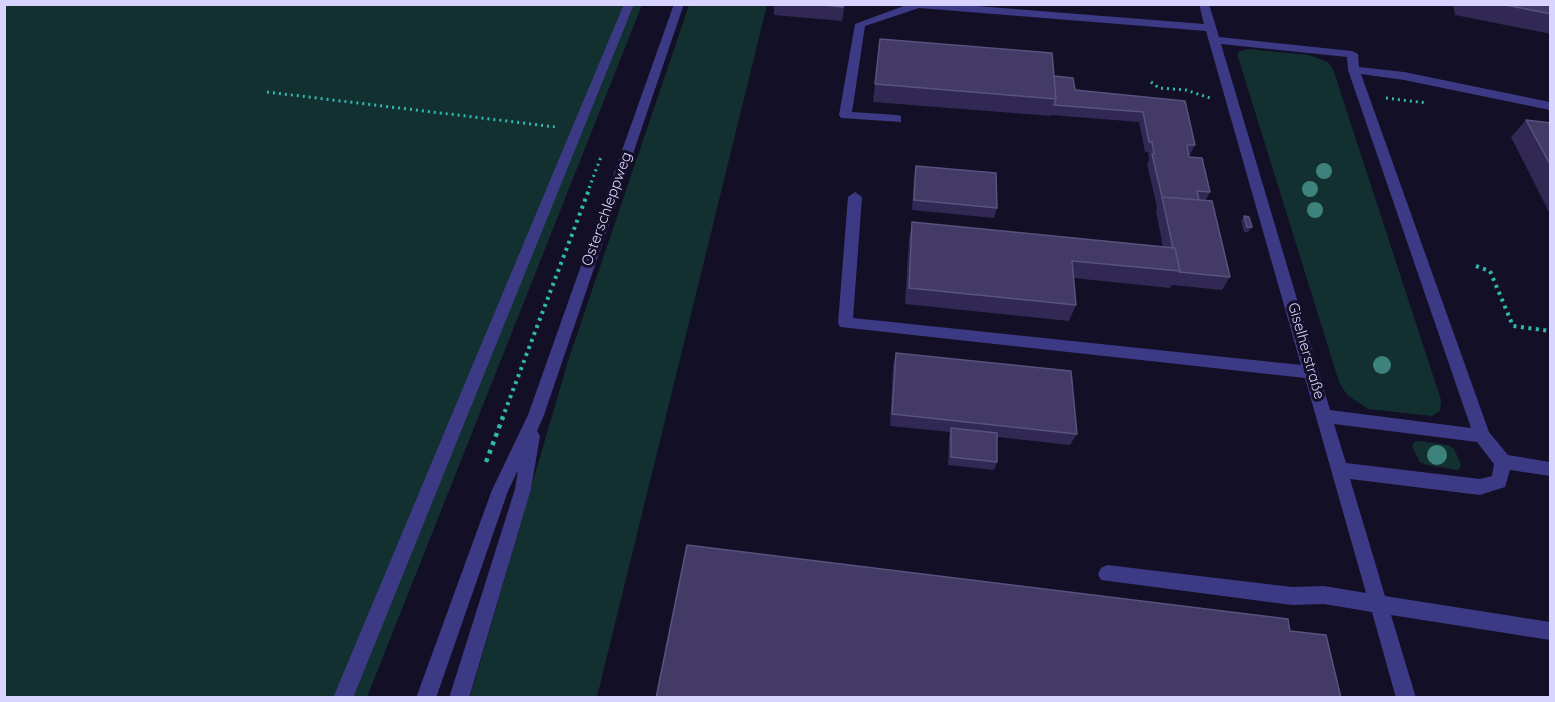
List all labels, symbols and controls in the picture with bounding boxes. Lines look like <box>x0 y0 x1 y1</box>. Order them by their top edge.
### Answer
street label: Osterschleppweg <box>578 149 636 269</box>
street label: Giselherstraße <box>1284 301 1328 401</box>

